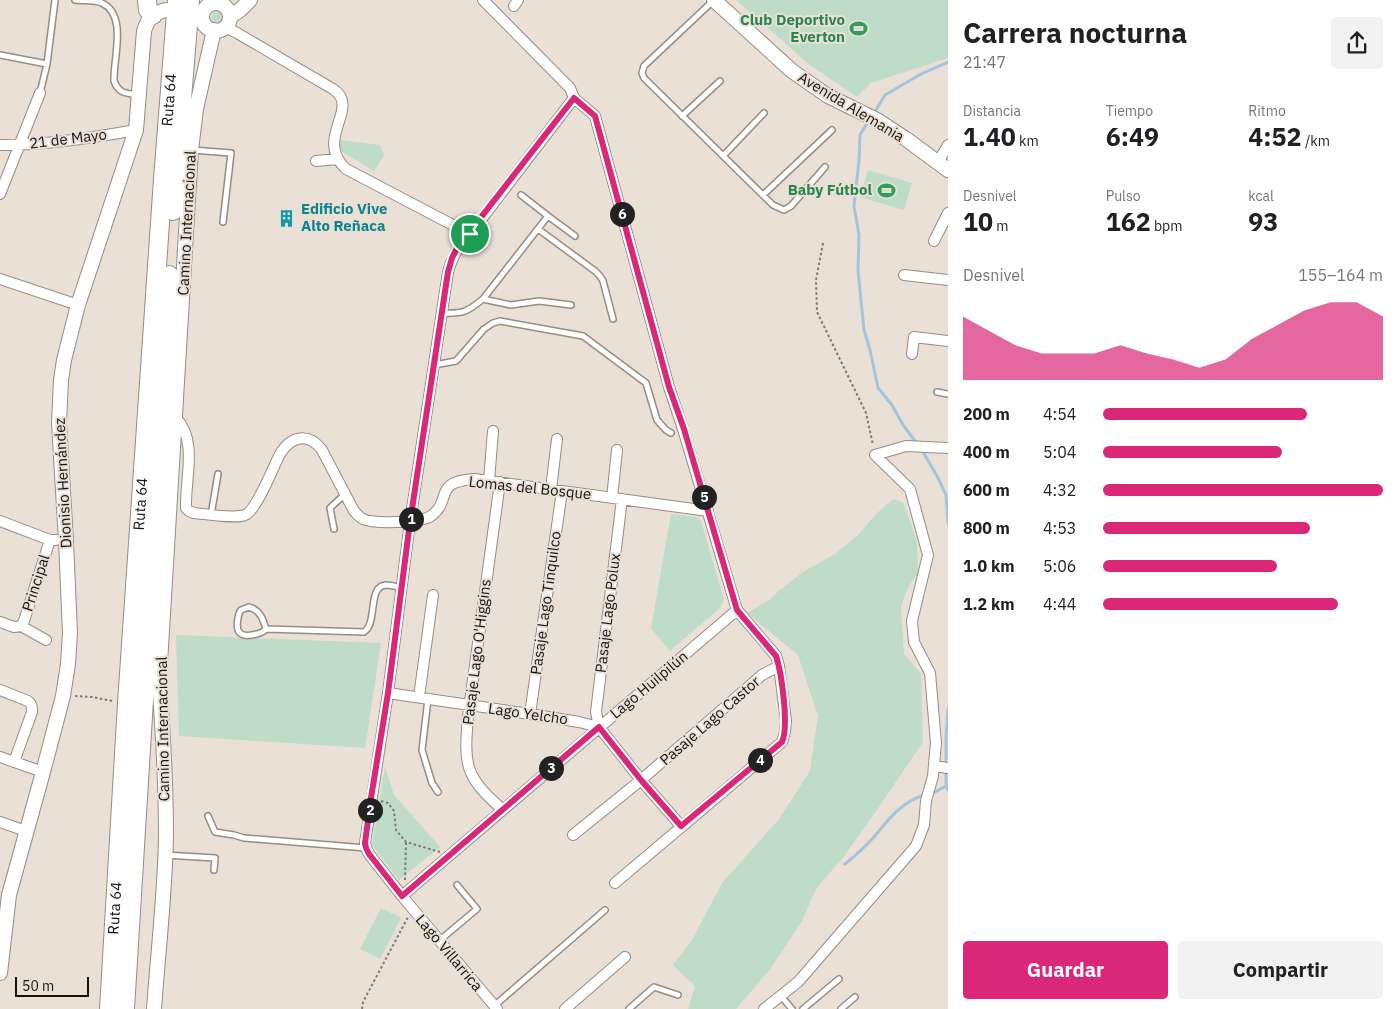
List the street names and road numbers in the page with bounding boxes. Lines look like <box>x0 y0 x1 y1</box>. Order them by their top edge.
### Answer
street label: Avenida Alemania <box>795 67 908 146</box>
street label: Ruta 64 <box>157 73 180 127</box>
street label: 21 de Mayo <box>28 124 108 153</box>
street label: Camino Internacional <box>173 150 200 296</box>
street label: Dionisio Hernández <box>50 417 75 549</box>
street label: Lomas del Bosque <box>468 472 592 503</box>
street label: Ruta 64 <box>129 477 151 531</box>
street label: Pasaje Lago Tinquilco <box>526 530 565 676</box>
street label: Principal <box>17 552 54 614</box>
street label: Pasaje Lago Polux <box>591 552 624 674</box>
street label: Pasaje Lago O'Higgins <box>458 578 495 726</box>
street label: Lago Huilpilún <box>606 647 691 723</box>
street label: Camino Internacional <box>152 656 173 802</box>
street label: Pasaje Lago Castor <box>656 672 764 769</box>
street label: Lago Yelcho <box>487 699 569 728</box>
street label: Ruta 64 <box>103 881 125 935</box>
street label: Lago Villarrica <box>412 910 487 995</box>

